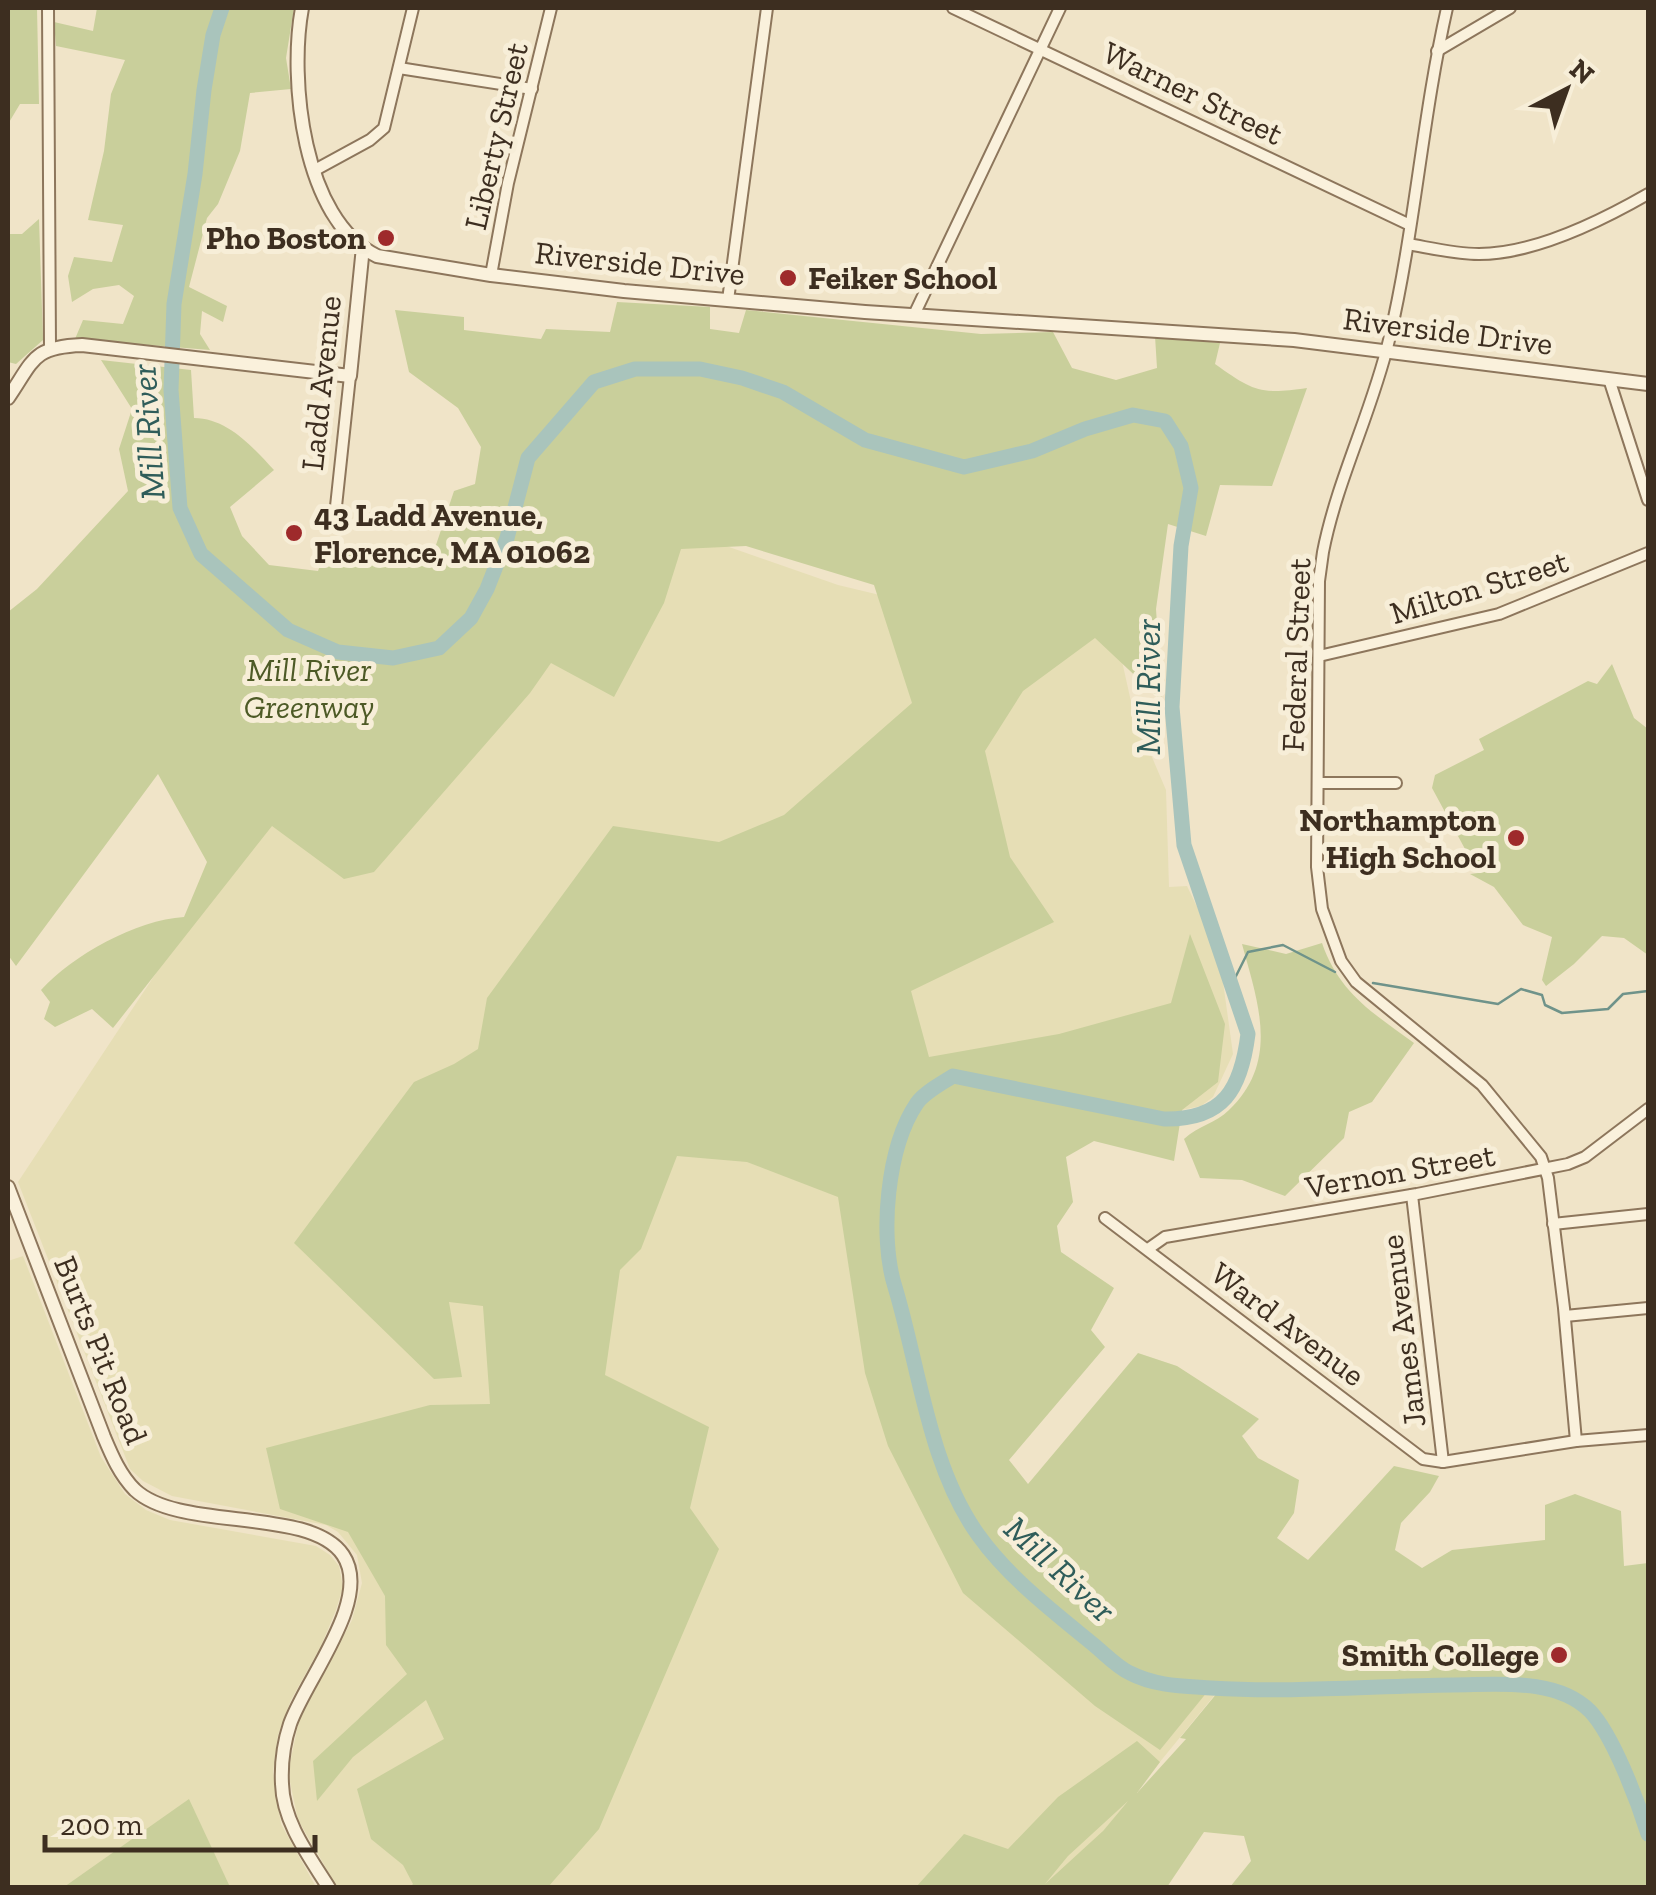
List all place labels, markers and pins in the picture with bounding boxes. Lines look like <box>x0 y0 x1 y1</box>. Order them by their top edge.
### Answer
place label: Pho Boston <box>206 219 366 257</box>
marker: Pho Boston <box>375 227 397 249</box>
place label: Feiker School <box>808 259 997 297</box>
marker: Feiker School <box>777 267 799 289</box>
place label: 43 Ladd Avenue, Florence, MA 01062 <box>314 496 590 571</box>
marker: 43 Ladd Avenue, Florence, MA 01062 <box>283 522 305 544</box>
place label: Northampton High School <box>1299 801 1496 876</box>
marker: Northampton High School <box>1505 827 1527 849</box>
place label: Smith College <box>1342 1636 1539 1674</box>
marker: Smith College <box>1548 1644 1570 1666</box>

